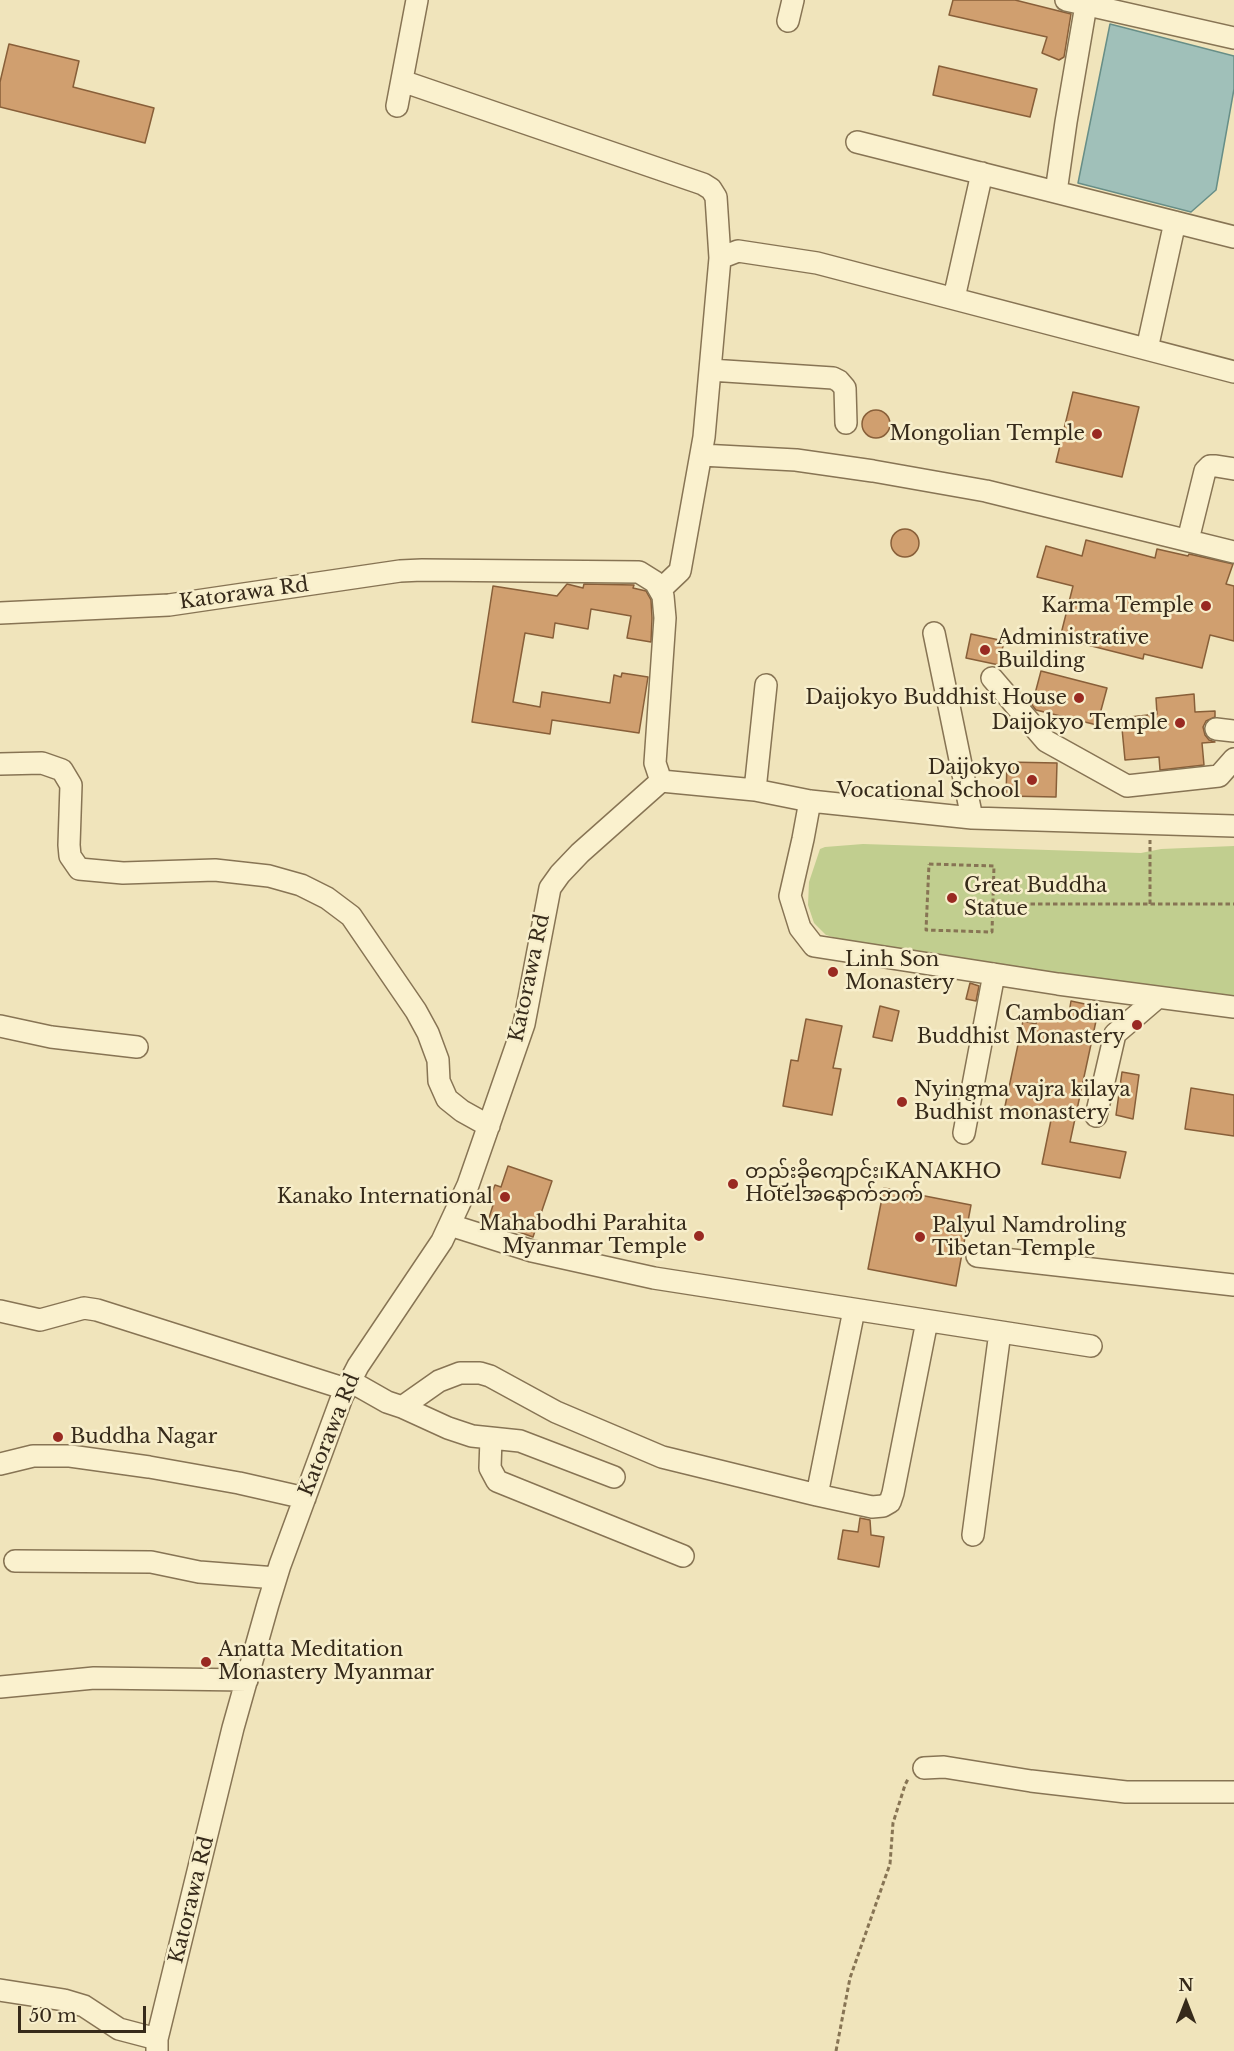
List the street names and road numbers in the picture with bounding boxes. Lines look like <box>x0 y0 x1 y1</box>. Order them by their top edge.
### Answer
street label: Katorawa Rd <box>178 573 310 615</box>
street label: Katorawa Rd <box>505 912 555 1044</box>
street label: Katorawa Rd <box>294 1370 366 1500</box>
street label: Katorawa Rd <box>165 1834 219 1966</box>

